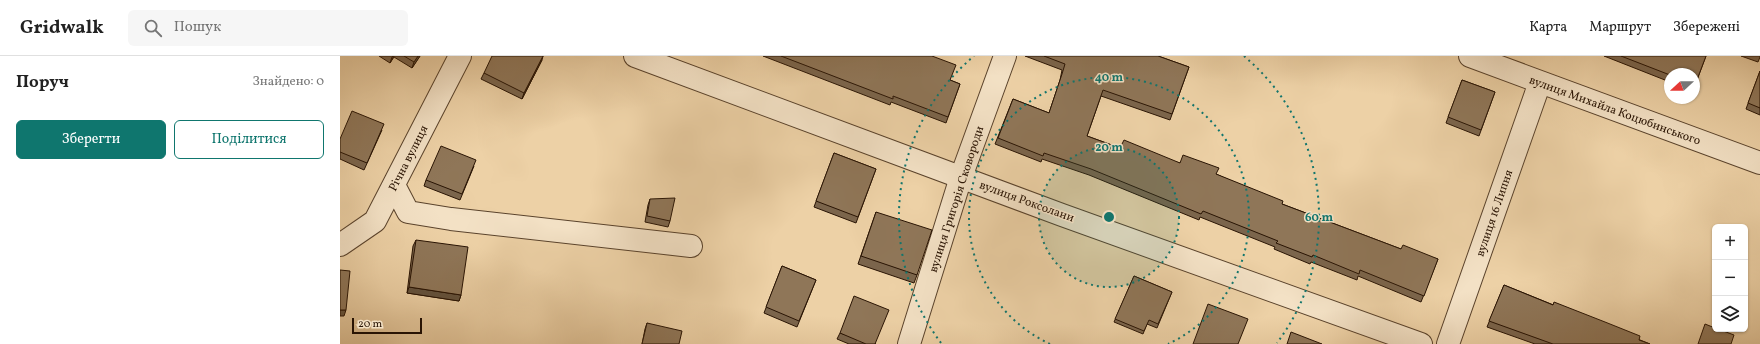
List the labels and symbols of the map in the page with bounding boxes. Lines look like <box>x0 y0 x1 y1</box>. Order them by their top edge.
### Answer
north arrow <box>1664 68 1700 104</box>
text: 40 m <box>1095 70 1124 86</box>
street label: вулиця Михайла Коцюбинського <box>1527 72 1703 149</box>
street label: Річна вулиця <box>385 123 432 194</box>
street label: вулиця Григорія Сковороди <box>926 124 988 275</box>
text: 20 m <box>1095 140 1123 156</box>
street label: вулиця 16 Липня <box>1473 168 1517 259</box>
street label: вулиця Роксолани <box>977 177 1076 227</box>
centre of rings <box>1102 210 1116 224</box>
text: 60 m <box>1305 210 1333 226</box>
scale bar <box>352 316 422 335</box>

